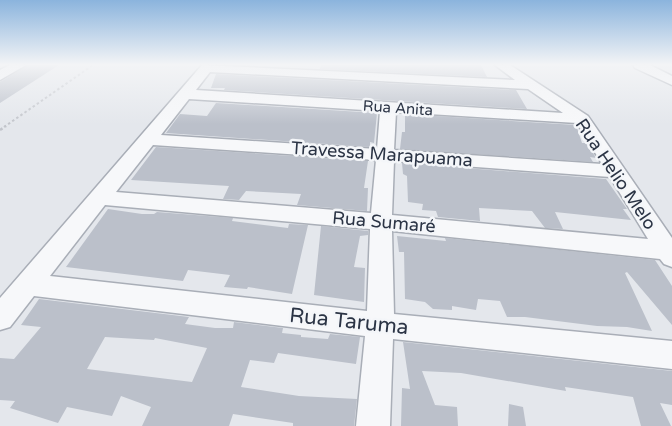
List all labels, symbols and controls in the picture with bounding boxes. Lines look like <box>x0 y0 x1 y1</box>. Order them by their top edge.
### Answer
street label: Rua Anita <box>362 97 434 119</box>
street label: Rua Helio Melo <box>571 114 661 234</box>
street label: Travessa Marapuama <box>290 137 474 171</box>
street label: Rua Sumaré <box>331 207 437 237</box>
street label: Rua Taruma <box>288 303 410 340</box>

